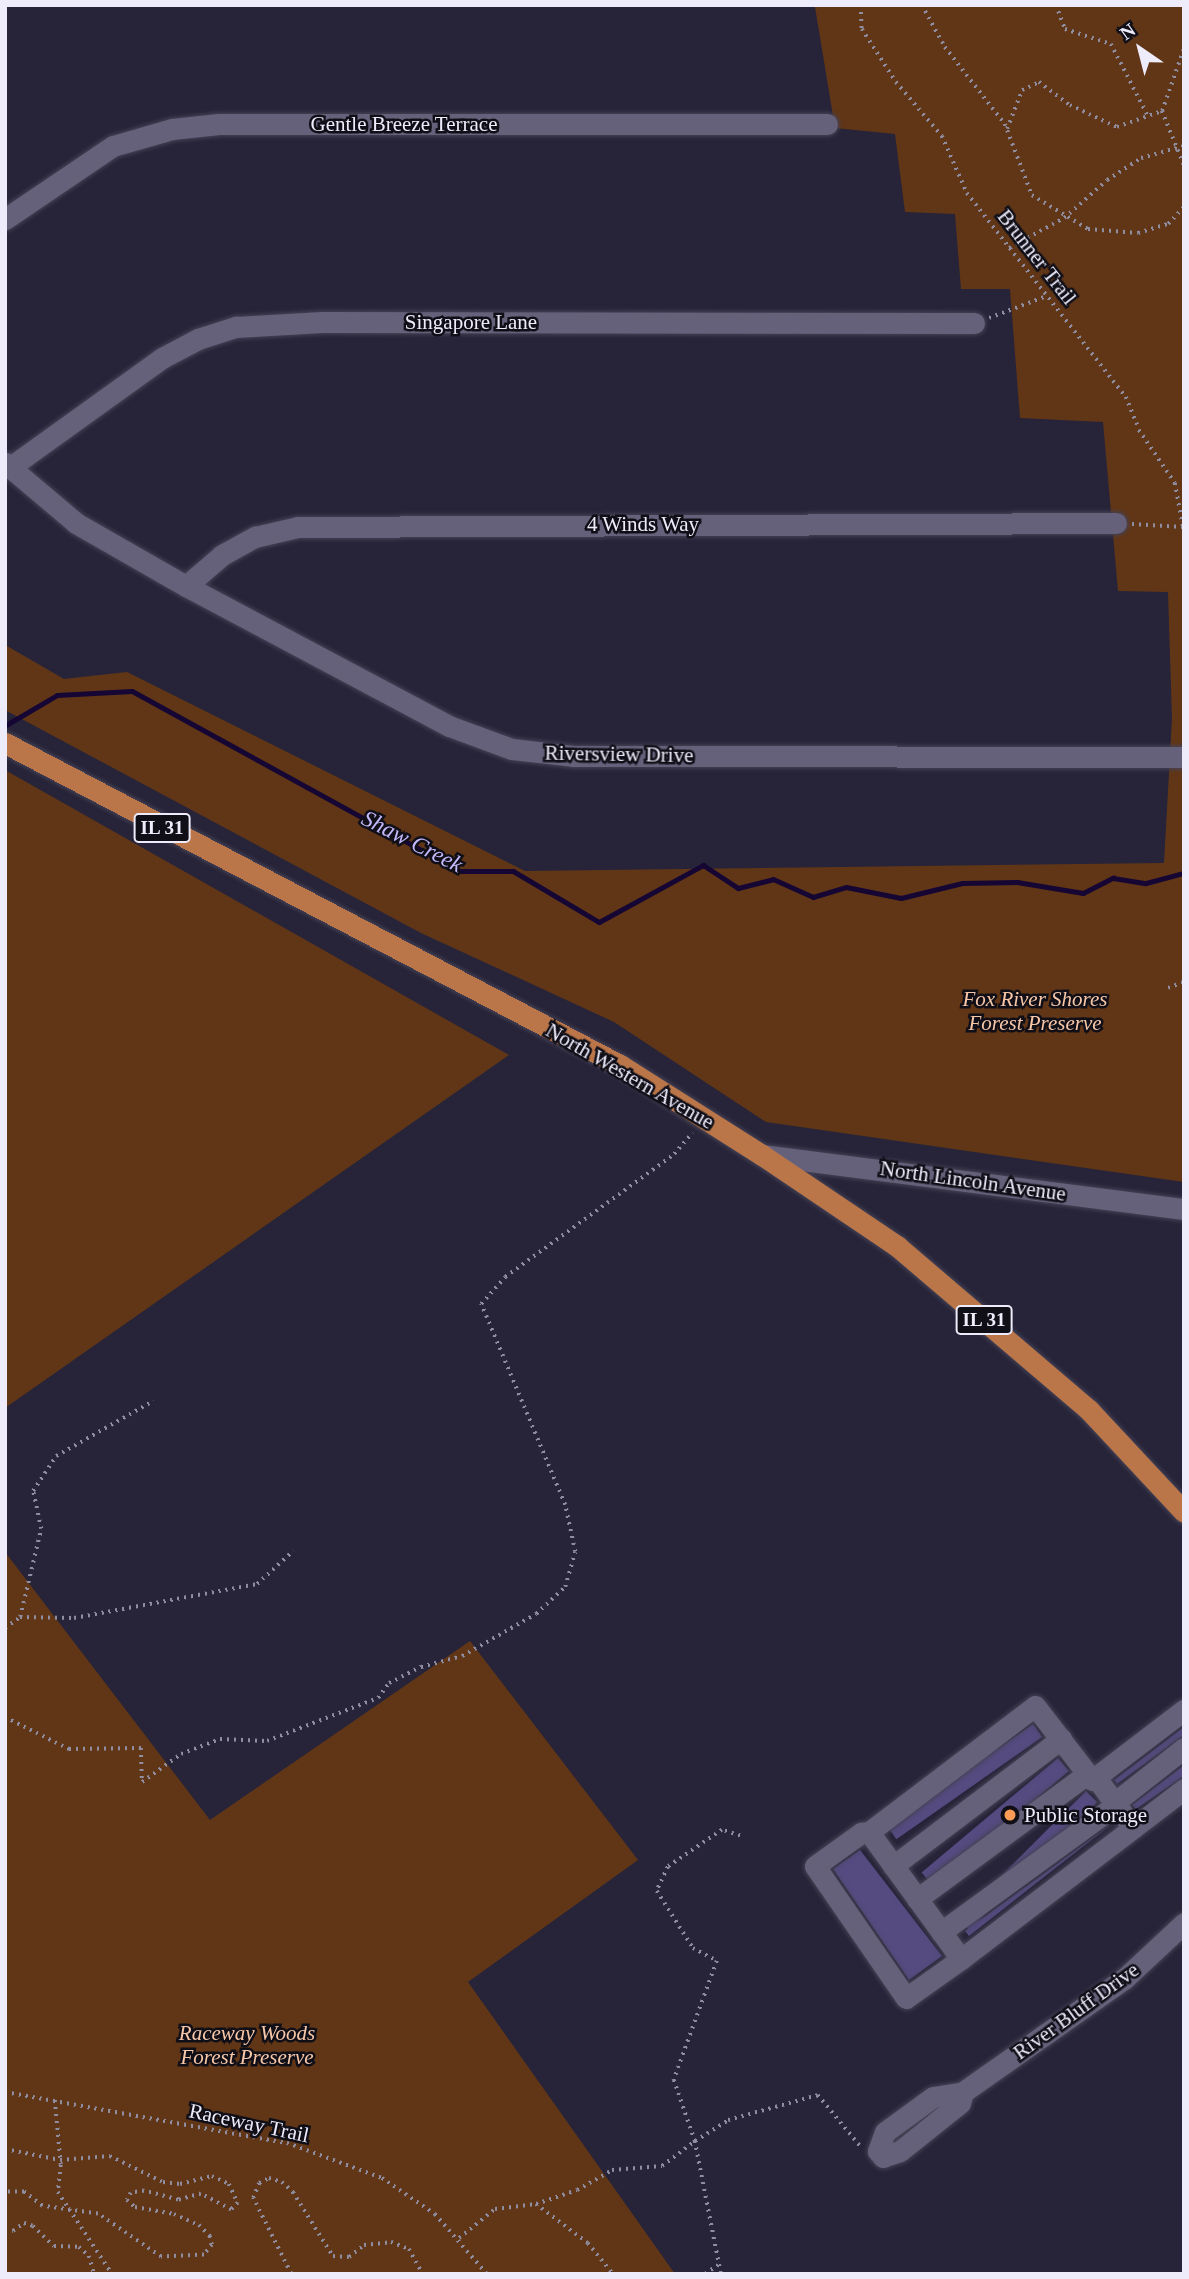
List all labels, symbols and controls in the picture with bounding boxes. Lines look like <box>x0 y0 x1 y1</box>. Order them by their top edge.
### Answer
north arrow <box>1105 14 1175 84</box>
text: N <box>1116 19 1139 44</box>
street label: Gentle Breeze Terrace <box>310 111 498 137</box>
street label: Brunner Trail <box>992 204 1082 310</box>
street label: Singapore Lane <box>405 309 537 335</box>
street label: 4 Winds Way <box>587 511 699 537</box>
street label: Riversview Drive <box>544 740 694 768</box>
water label: Shaw Creek <box>357 805 467 879</box>
road number: IL 31 <box>132 813 192 844</box>
park label: Fox River Shores Forest Preserve <box>962 986 1108 1036</box>
street label: North Western Avenue <box>541 1017 719 1135</box>
street label: North Lincoln Avenue <box>878 1155 1068 1207</box>
road number: IL 31 <box>954 1304 1014 1336</box>
place label: Public Storage <box>1024 1802 1147 1828</box>
marker: Public Storage <box>1002 1807 1018 1823</box>
street label: River Bluff Drive <box>1008 1957 1144 2065</box>
park label: Raceway Woods Forest Preserve <box>179 2020 315 2070</box>
street label: Raceway Trail <box>187 2098 311 2148</box>

